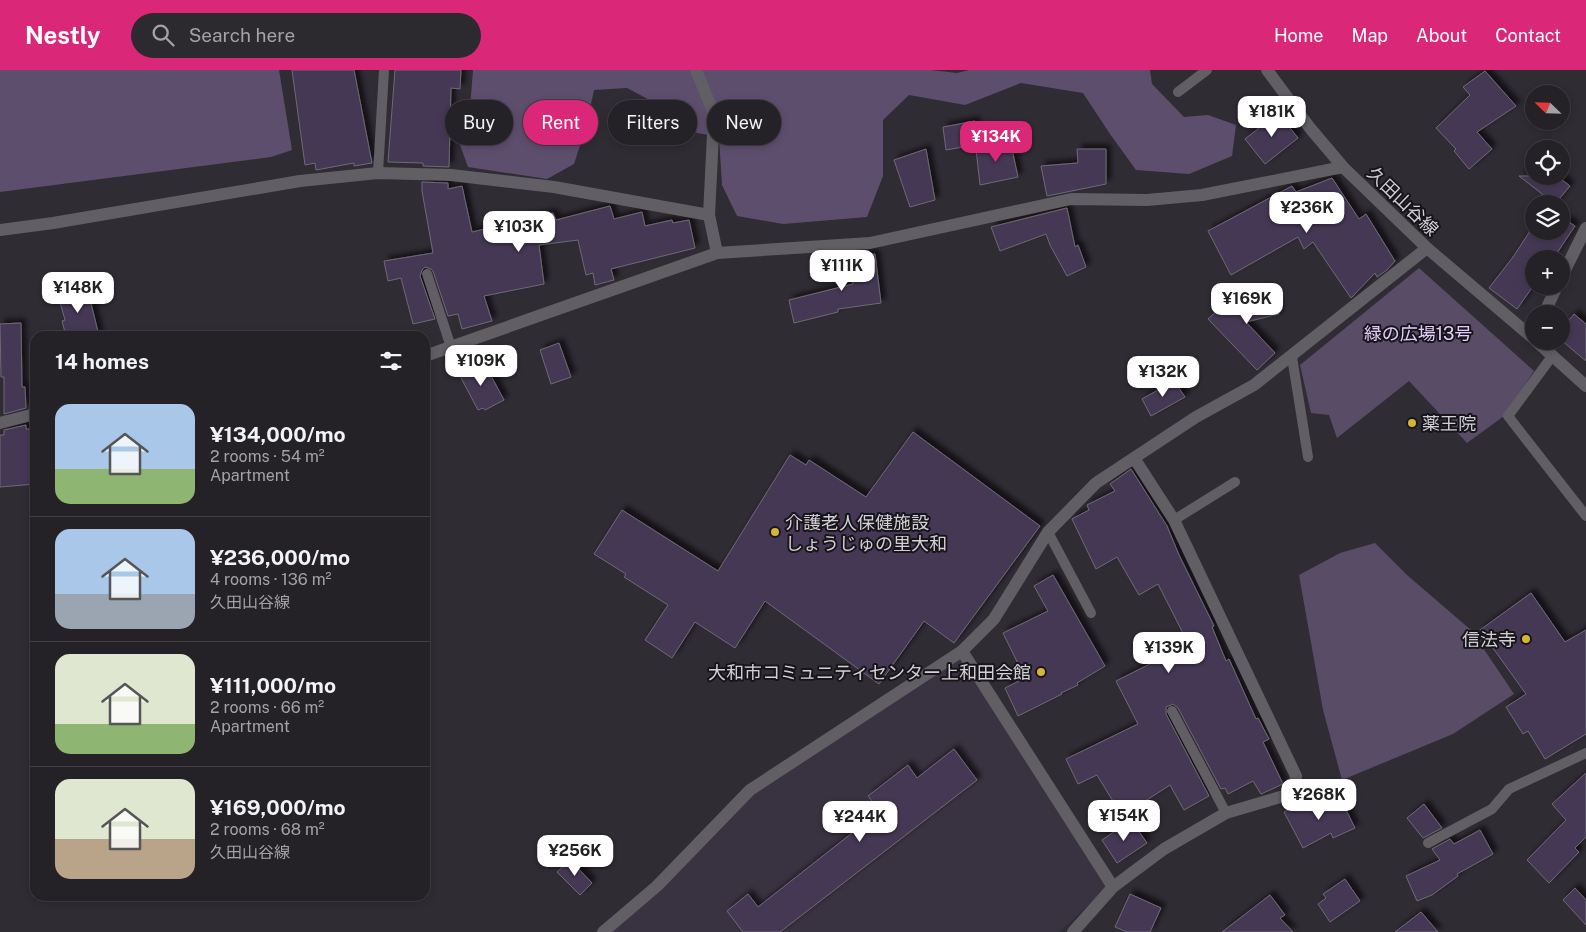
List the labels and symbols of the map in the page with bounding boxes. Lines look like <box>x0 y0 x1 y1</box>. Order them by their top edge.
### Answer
north arrow <box>1525 85 1570 130</box>
pin: ¥181K <box>1237 96 1307 138</box>
pin: ¥134K <box>961 121 1031 163</box>
street label: 久田山谷線 <box>1363 162 1443 240</box>
pin: ¥236K <box>1272 191 1342 234</box>
pin: ¥103K <box>484 210 554 253</box>
pin: ¥111K <box>807 250 877 292</box>
pin: ¥148K <box>43 272 113 314</box>
pin: ¥169K <box>1212 282 1282 325</box>
park label: 緑の広場13号 <box>1364 323 1472 344</box>
pin: ¥109K <box>446 344 516 387</box>
pin: ¥132K <box>1128 356 1198 398</box>
place label: 薬王院 <box>1422 413 1476 434</box>
marker: 薬王院 <box>1406 417 1418 429</box>
place label: 介護老人保健施設 しょうじゅの里大和 <box>785 512 947 554</box>
marker: 介護老人保健施設 しょうじゅの里大和 <box>769 526 781 538</box>
place label: 信法寺 <box>1462 629 1516 650</box>
pin: ¥139K <box>1134 632 1204 674</box>
marker: 信法寺 <box>1520 633 1532 645</box>
place label: 大和市コミュニティセンター上和田会館 <box>708 662 1031 683</box>
marker: 大和市コミュニティセンター上和田会館 <box>1035 666 1047 678</box>
pin: ¥268K <box>1284 778 1354 821</box>
pin: ¥244K <box>825 800 895 843</box>
pin: ¥154K <box>1089 800 1159 842</box>
pin: ¥256K <box>540 834 610 877</box>

